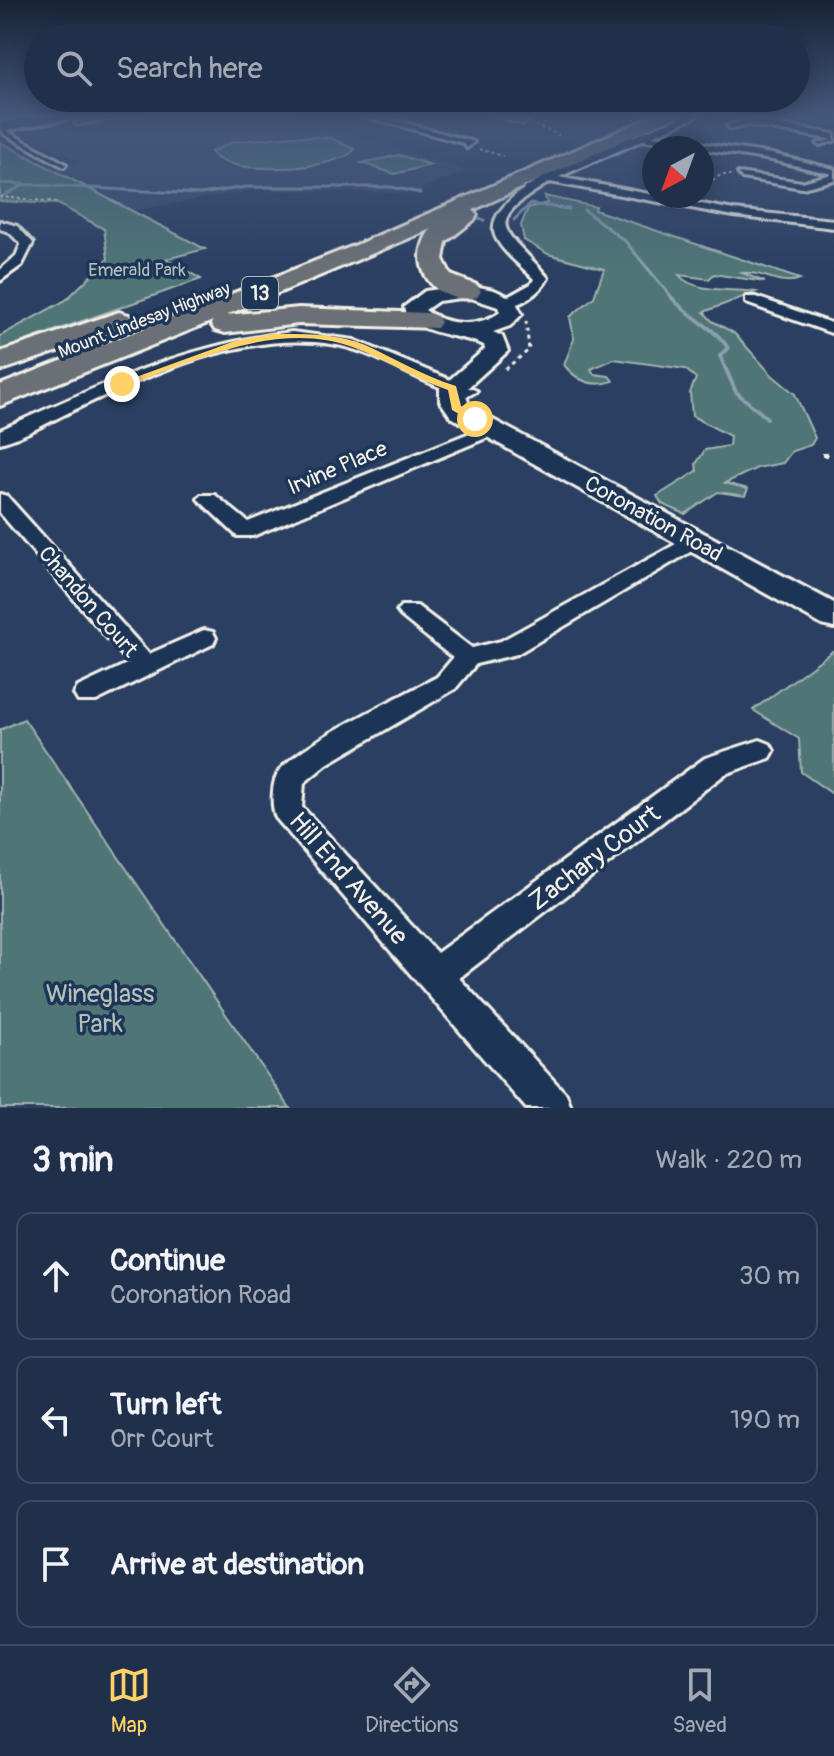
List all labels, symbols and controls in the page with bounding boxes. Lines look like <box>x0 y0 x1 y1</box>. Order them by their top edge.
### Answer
search box <box>24 24 810 112</box>
icon: search <box>52 46 96 90</box>
text: Search here <box>116 50 263 87</box>
north arrow <box>642 136 714 208</box>
park label: Emerald Park <box>88 259 186 282</box>
street label: Mount Lindesay Highway <box>55 277 234 364</box>
road number: 13 <box>242 277 278 309</box>
route end <box>104 366 140 402</box>
route start <box>457 401 493 437</box>
street label: Irvine Place <box>283 434 391 501</box>
street label: Coronation Road <box>580 469 727 568</box>
street label: Chandon Court <box>32 540 144 663</box>
street label: Zachary Court <box>523 798 667 918</box>
street label: Hill End Avenue <box>282 806 415 952</box>
park label: Wineglass Park <box>46 978 155 1040</box>
text: 3 min <box>32 1139 114 1182</box>
text: Walk · 220 m <box>655 1144 802 1176</box>
text: Continue <box>110 1242 225 1279</box>
icon: ahead <box>34 1254 78 1298</box>
text: 30 m <box>739 1260 800 1292</box>
text: Coronation Road <box>110 1279 292 1311</box>
text: Turn left <box>110 1386 221 1423</box>
icon: left <box>34 1398 78 1442</box>
text: 190 m <box>730 1404 800 1436</box>
text: Orr Court <box>110 1423 214 1455</box>
icon: arrive <box>34 1542 78 1586</box>
text: Arrive at destination <box>110 1546 364 1583</box>
tab: Map <box>107 1663 151 1739</box>
tab: Directions <box>365 1663 458 1739</box>
tab: Saved <box>672 1663 727 1739</box>

